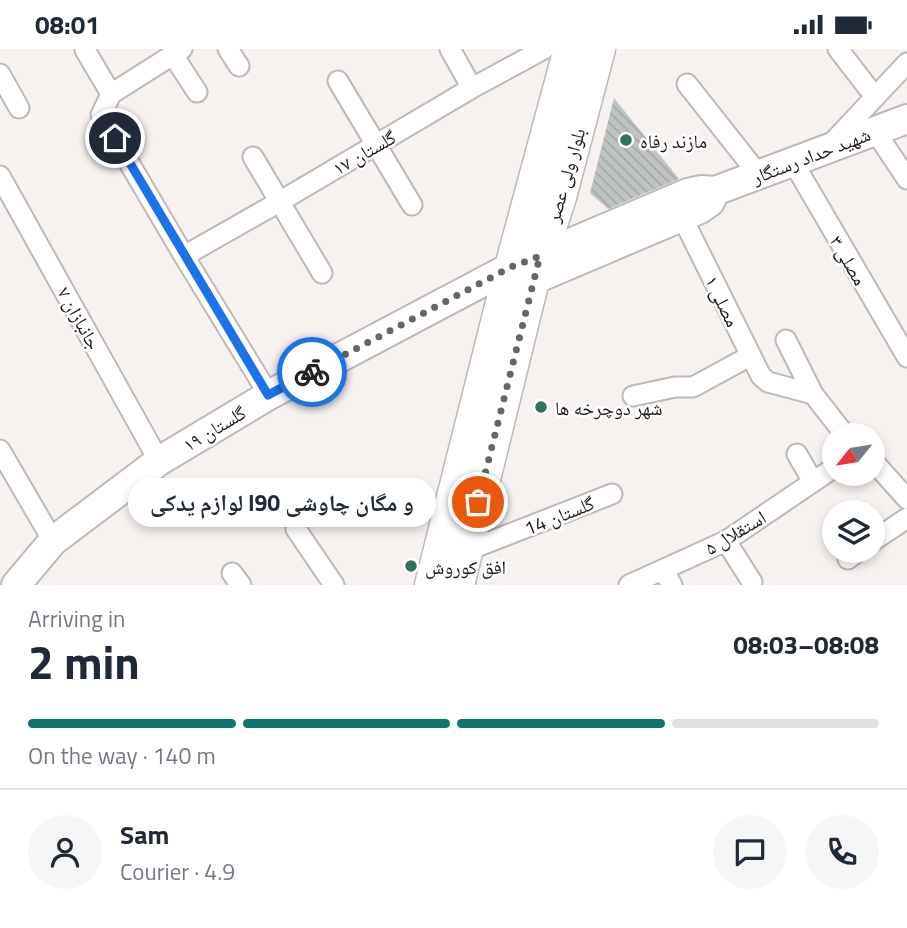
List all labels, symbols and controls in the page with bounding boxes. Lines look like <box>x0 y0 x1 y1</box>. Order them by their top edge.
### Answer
text: 08:01 <box>35 5 100 44</box>
pin <box>85 108 145 168</box>
icon: home <box>96 119 134 157</box>
street label: شهید حداد رستگار <box>747 119 875 191</box>
street label: گلستان ۱۷ <box>327 122 401 182</box>
street label: بلوار ولی عصر <box>537 124 592 227</box>
place label: مازند رفاه <box>640 126 707 155</box>
marker: مازند رفاه <box>618 132 634 148</box>
street label: مصلی ۳ <box>823 229 875 291</box>
street label: مصلی ۱ <box>698 270 748 332</box>
street label: جانبازان ۷ <box>51 281 109 355</box>
courier <box>277 337 347 407</box>
icon: bike <box>293 353 331 391</box>
place label: شهر دوچرخه ها <box>555 393 662 422</box>
street label: گلستان ۱۹ <box>177 398 251 458</box>
marker: شهر دوچرخه ها <box>533 399 549 415</box>
north arrow <box>822 423 886 487</box>
map controls <box>822 423 885 563</box>
pin <box>448 472 508 532</box>
callout: لوازم یدکی l90 و مگان چاوشی <box>128 477 436 526</box>
icon: bag <box>459 483 497 521</box>
text: لوازم یدکی l90 و مگان چاوشی <box>150 485 414 520</box>
street label: گلستان 14 <box>520 488 599 542</box>
button: layers <box>822 500 885 563</box>
street label: استقلال ۵ <box>699 502 771 562</box>
place label: افق کوروش <box>425 552 506 581</box>
marker: افق کوروش <box>403 558 419 574</box>
text: Arriving in <box>28 601 125 636</box>
text: 08:03–08:08 <box>733 625 879 664</box>
text: 2 min <box>28 627 140 697</box>
text: On the way · 140 m <box>28 738 216 773</box>
button: person <box>28 815 102 889</box>
text: Sam <box>120 815 169 854</box>
button: chat <box>713 815 787 889</box>
button: phone <box>805 815 879 889</box>
text: Courier · 4.9 <box>120 854 235 889</box>

